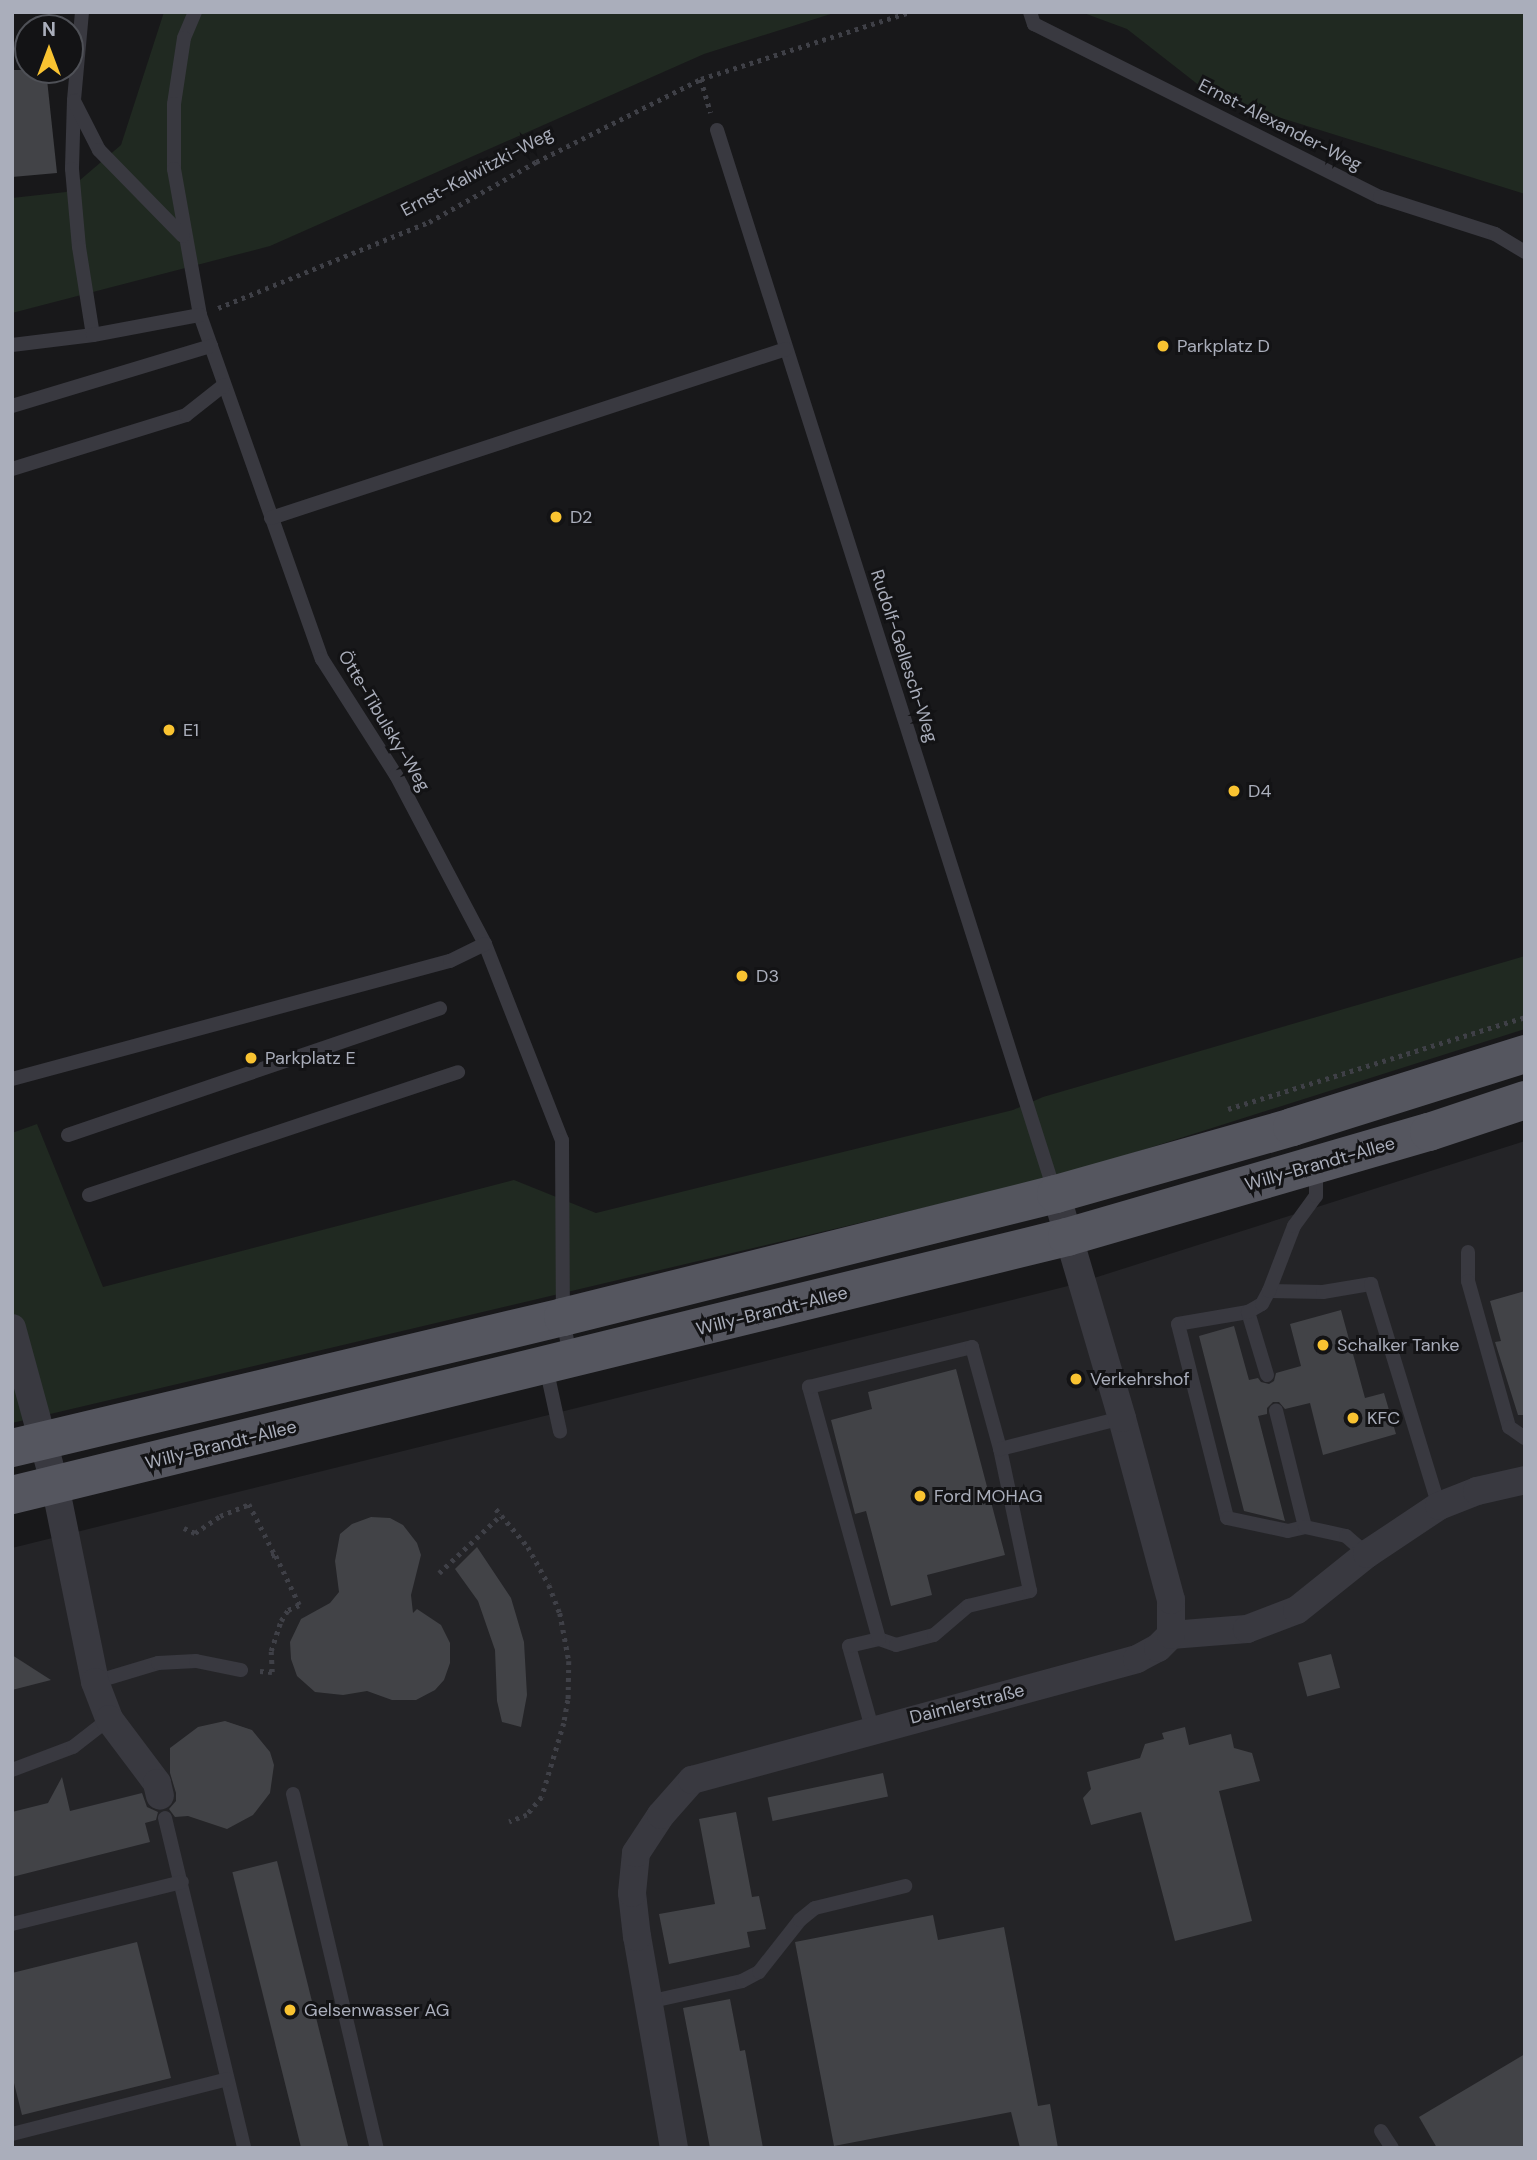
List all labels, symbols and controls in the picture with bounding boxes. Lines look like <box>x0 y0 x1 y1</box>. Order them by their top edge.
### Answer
north arrow <box>14 14 84 84</box>
text: N <box>42 17 56 42</box>
street label: Ernst-Alexander-Weg <box>1195 74 1365 176</box>
street label: Ernst-Kalwitzki-Weg <box>397 123 557 221</box>
place label: Parkplatz D <box>1177 335 1270 357</box>
marker: Parkplatz D <box>1155 338 1171 354</box>
place label: D2 <box>570 506 592 528</box>
marker: D2 <box>548 509 564 525</box>
street label: Rudolf-Gellesch-Weg <box>866 567 942 745</box>
street label: Ötte-Tibulsky-Weg <box>333 647 435 795</box>
place label: E1 <box>183 719 199 741</box>
marker: E1 <box>161 722 177 738</box>
place label: D4 <box>1248 780 1271 802</box>
marker: D4 <box>1226 783 1242 799</box>
place label: D3 <box>756 965 779 987</box>
marker: D3 <box>734 968 750 984</box>
place label: Parkplatz E <box>265 1047 356 1069</box>
marker: Parkplatz E <box>243 1050 259 1066</box>
street label: Willy-Brandt-Allee <box>1242 1132 1398 1196</box>
street label: Willy-Brandt-Allee <box>694 1282 850 1340</box>
place label: Schalker Tanke <box>1337 1334 1460 1356</box>
marker: Schalker Tanke <box>1315 1337 1331 1353</box>
place label: Verkehrshof <box>1090 1368 1190 1390</box>
marker: Verkehrshof <box>1068 1371 1084 1387</box>
place label: KFC <box>1367 1407 1400 1429</box>
marker: KFC <box>1345 1410 1361 1426</box>
street label: Willy-Brandt-Allee <box>143 1416 299 1474</box>
place label: Ford MOHAG <box>934 1485 1043 1507</box>
marker: Ford MOHAG <box>912 1488 928 1504</box>
street label: Daimlerstraße <box>907 1679 1027 1729</box>
place label: Gelsenwasser AG <box>304 1999 449 2021</box>
marker: Gelsenwasser AG <box>282 2002 298 2018</box>

